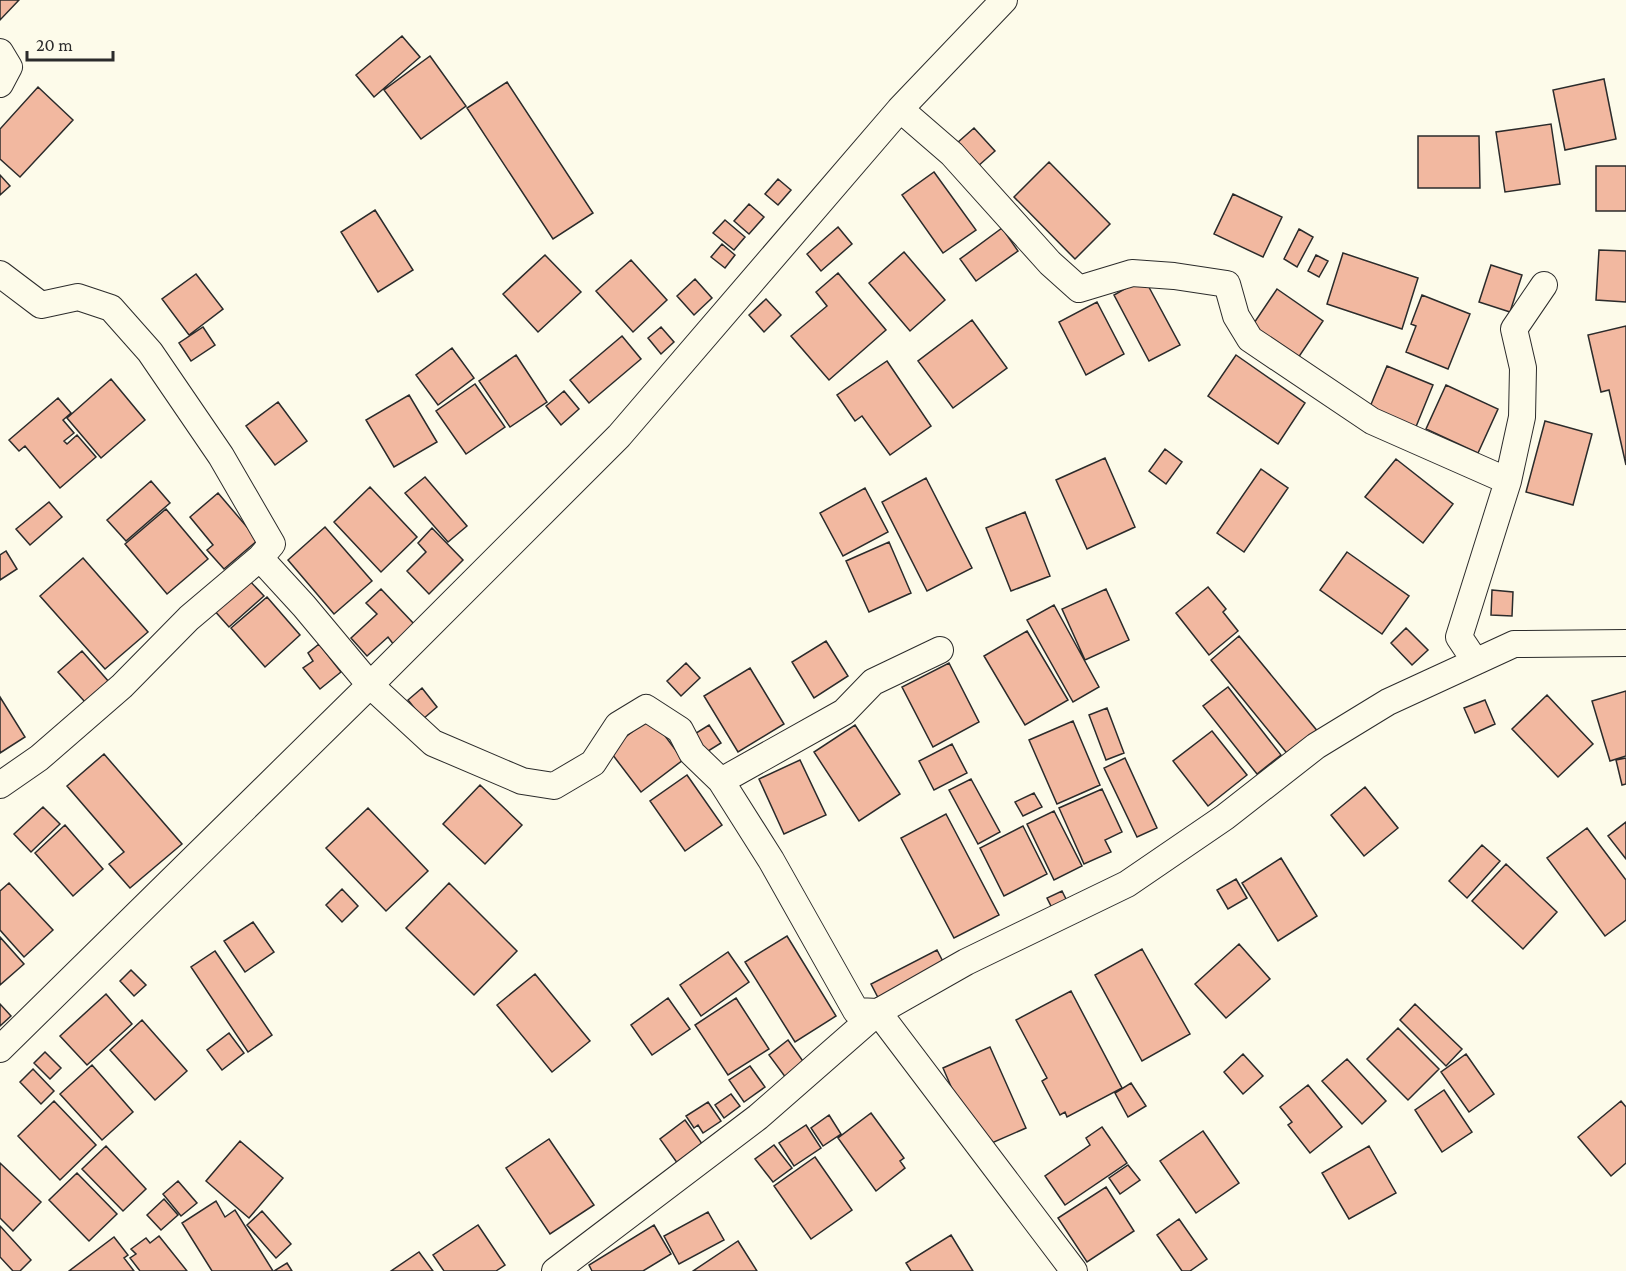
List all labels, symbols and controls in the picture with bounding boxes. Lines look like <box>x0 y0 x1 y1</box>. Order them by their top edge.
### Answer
scale bar <box>27 24 112 62</box>
text: 20 m <box>36 35 73 55</box>

